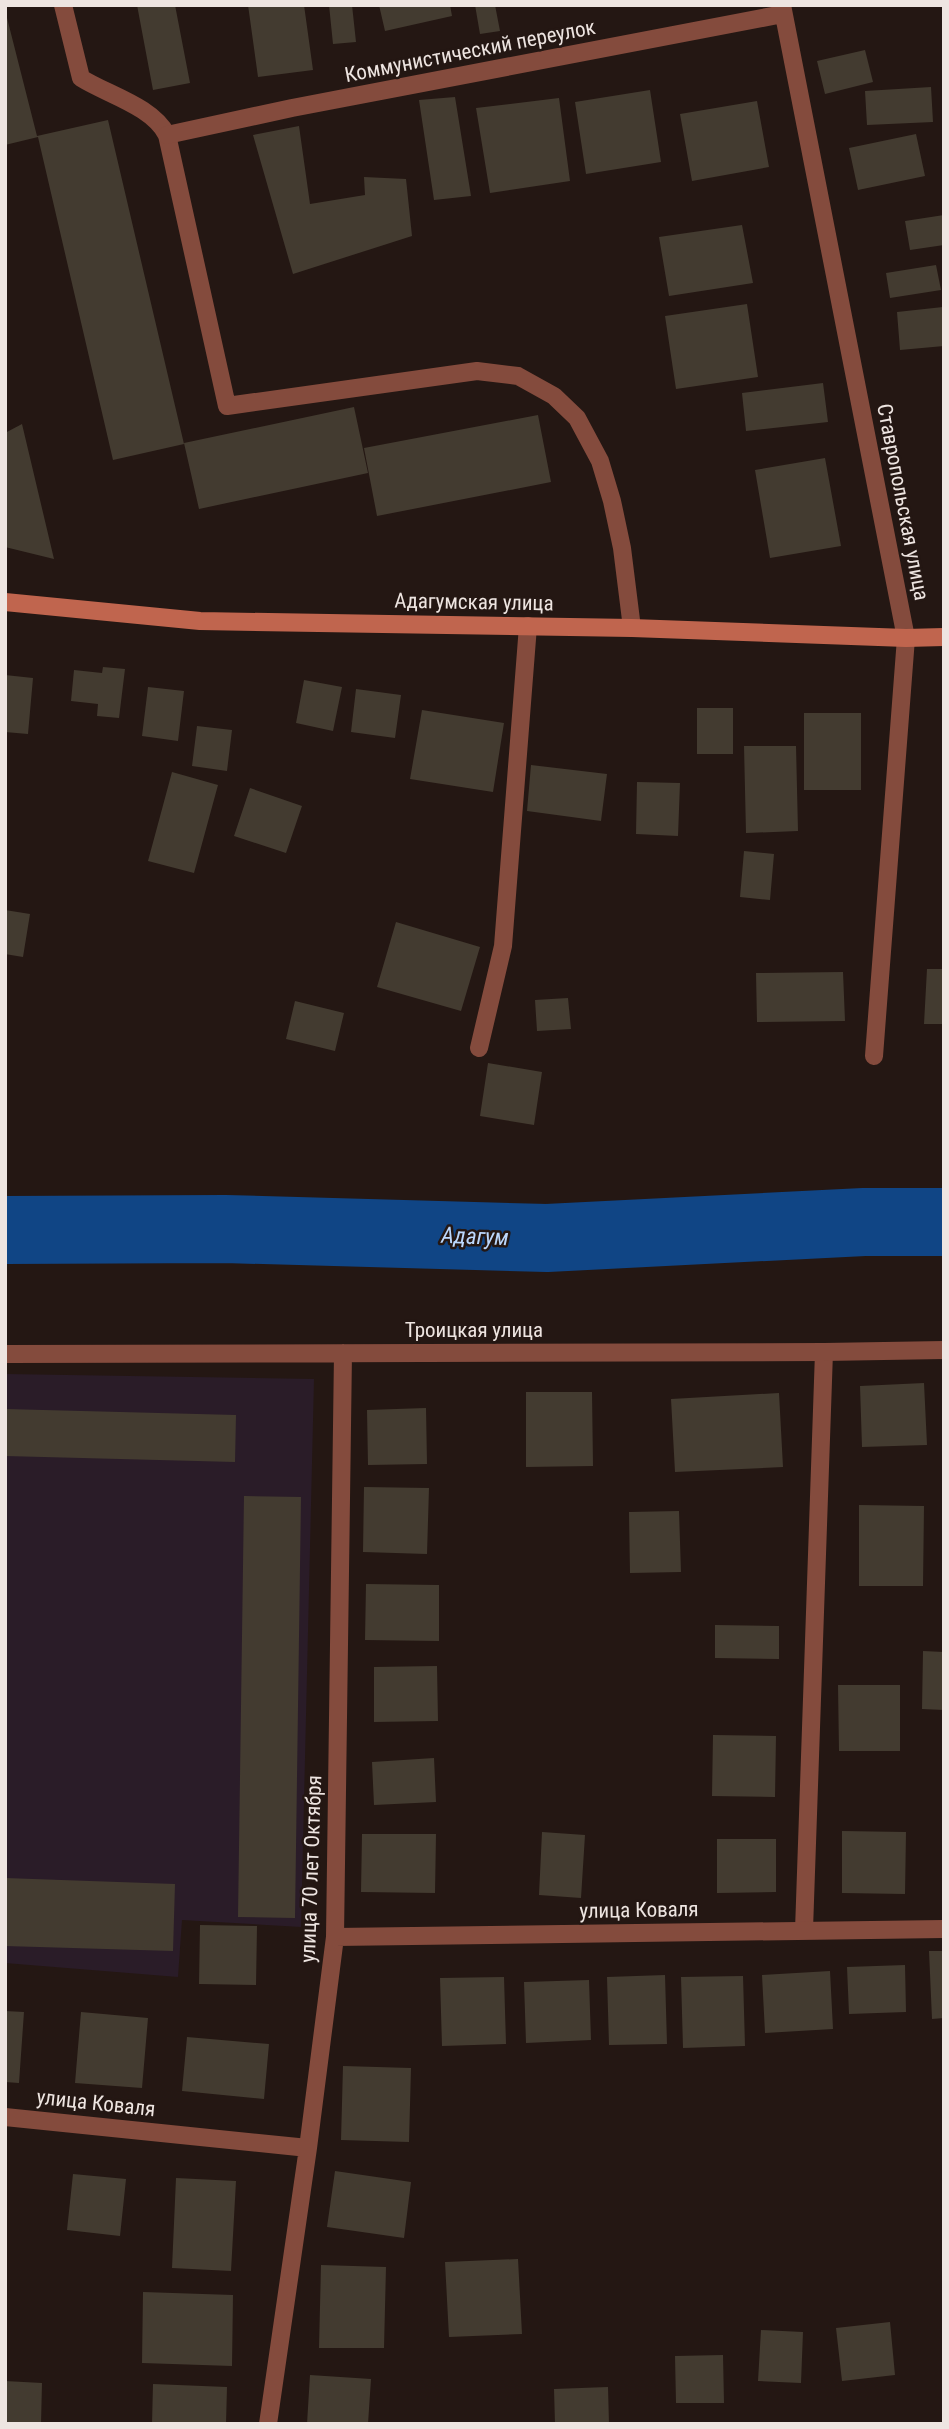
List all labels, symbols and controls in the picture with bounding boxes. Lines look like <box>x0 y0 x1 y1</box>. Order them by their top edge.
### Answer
street label: Коммунистический переулок <box>343 15 597 87</box>
street label: Ставропольская улица <box>872 402 934 602</box>
street label: Адагумская улица <box>394 589 554 615</box>
water label: Адагум <box>440 1222 509 1251</box>
street label: Троицкая улица <box>405 1318 543 1342</box>
street label: улица 70 лет Октября <box>296 1775 326 1963</box>
street label: улица Коваля <box>579 1897 699 1923</box>
street label: улица Коваля <box>36 2085 156 2121</box>

